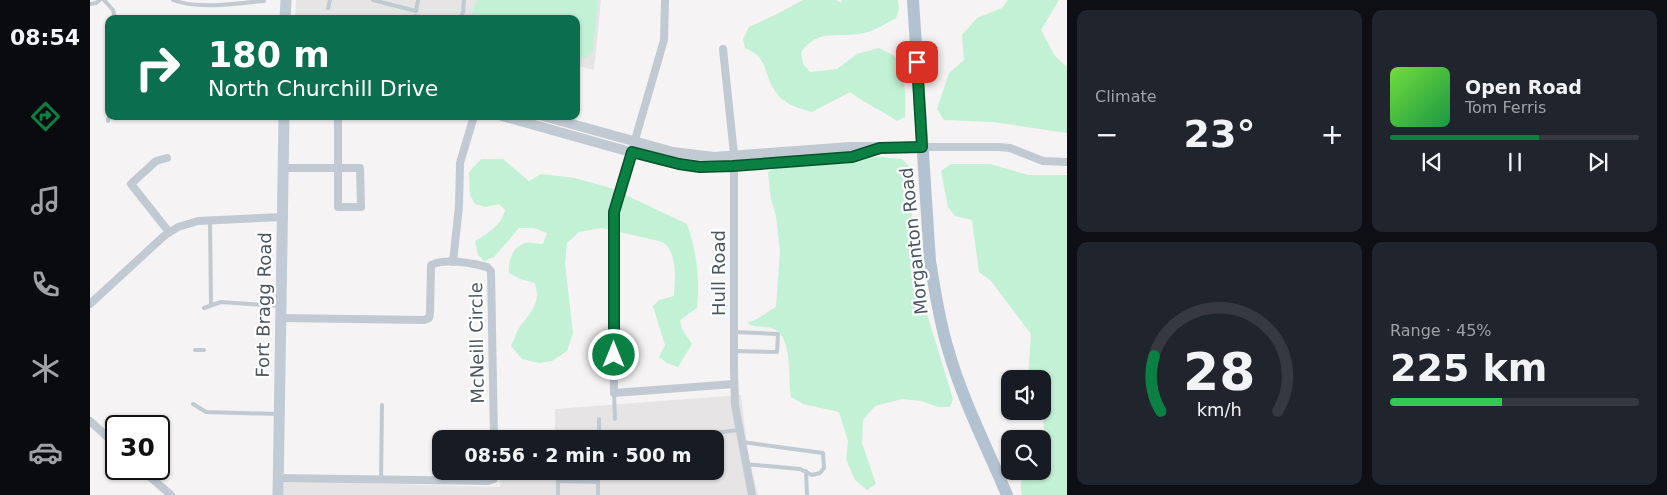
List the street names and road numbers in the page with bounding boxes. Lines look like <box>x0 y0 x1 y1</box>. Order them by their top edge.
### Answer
street label: Morganton Road <box>895 166 932 316</box>
street label: Hull Road <box>708 230 729 316</box>
street label: Fort Bragg Road <box>252 232 275 378</box>
street label: McNeill Circle <box>465 282 488 404</box>

